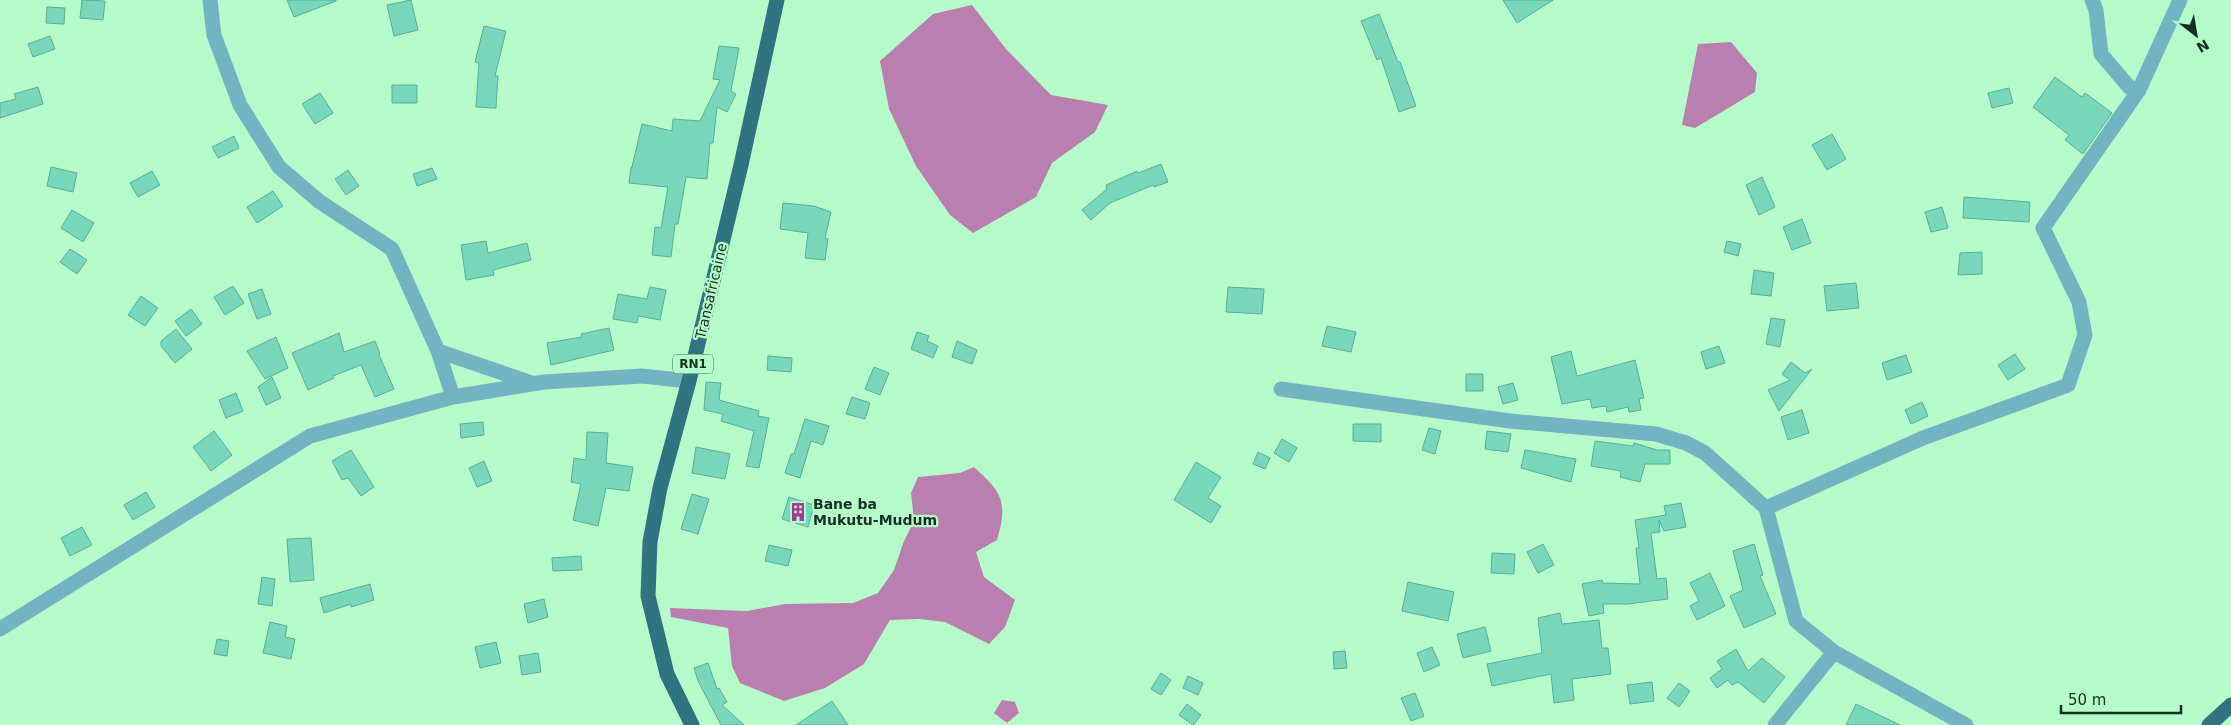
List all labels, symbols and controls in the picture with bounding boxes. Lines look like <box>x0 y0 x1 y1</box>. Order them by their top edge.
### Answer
north arrow <box>2171 10 2221 60</box>
text: N <box>2194 36 2212 56</box>
street label: Transafricaine <box>692 242 730 341</box>
road number: RN1 <box>673 354 713 374</box>
place label: Bane ba Mukutu-Mudum <box>813 496 937 528</box>
building icon: Bane ba Mukutu-Mudum <box>787 501 809 523</box>
scale bar <box>2061 682 2181 714</box>
text: 50 m <box>2068 691 2106 709</box>

